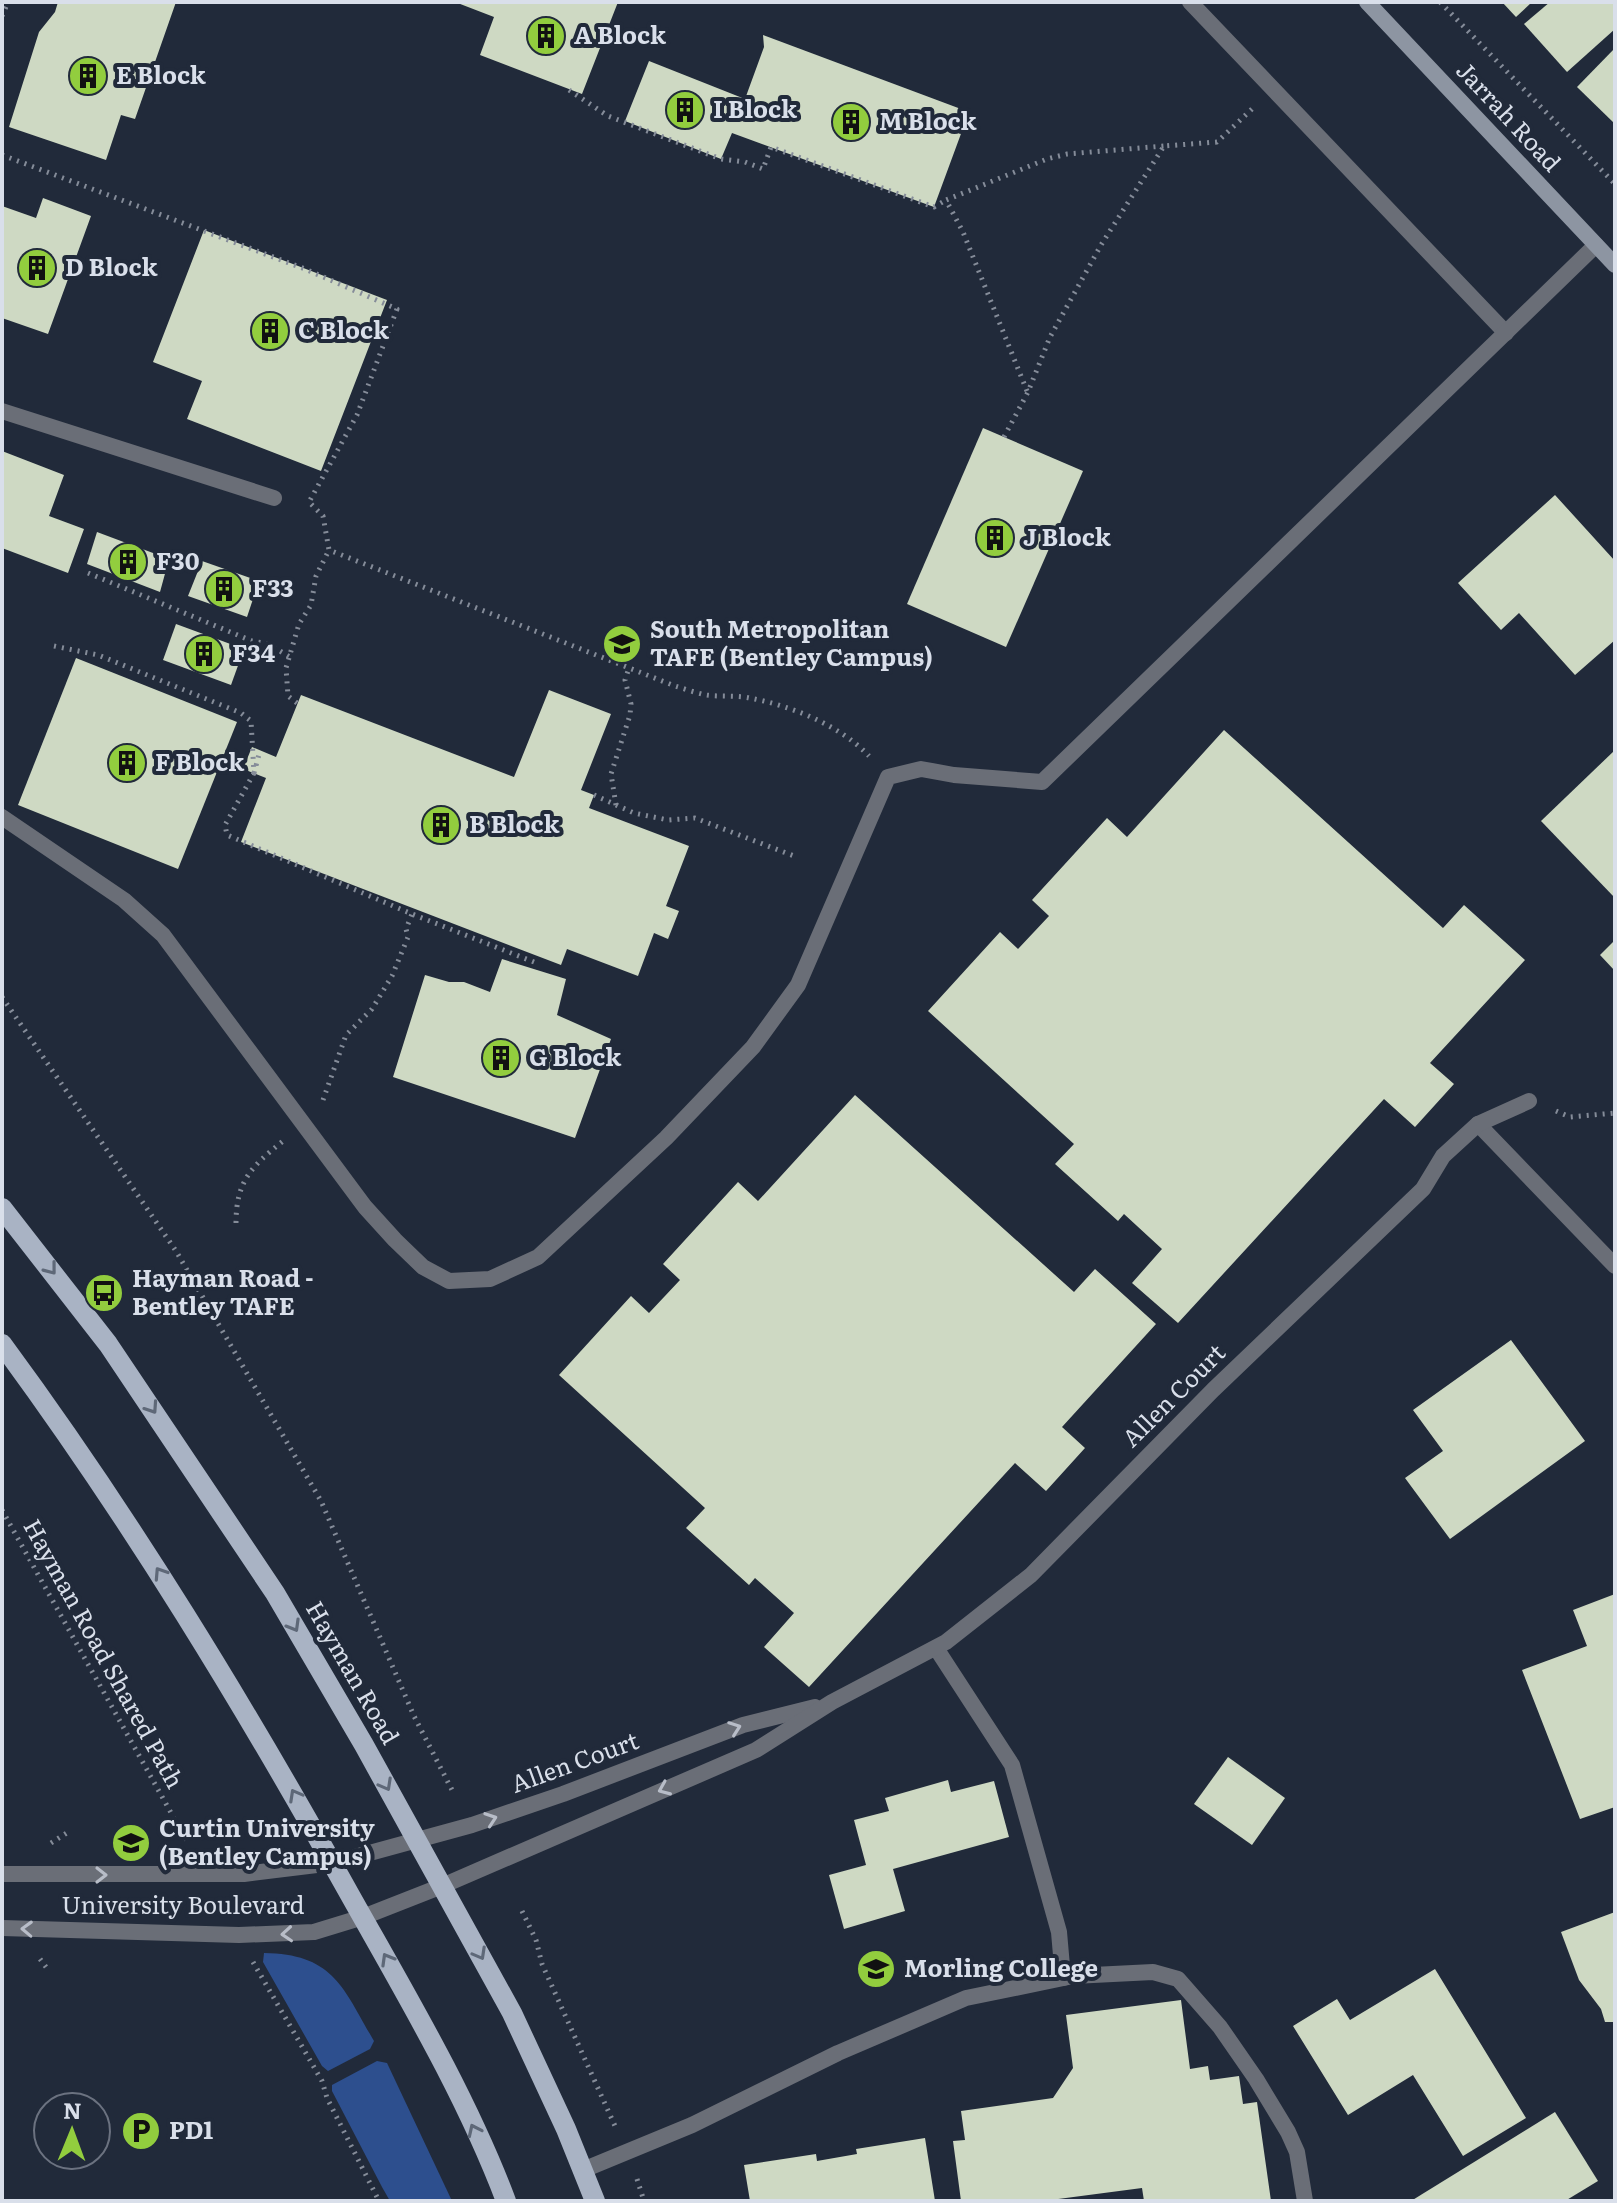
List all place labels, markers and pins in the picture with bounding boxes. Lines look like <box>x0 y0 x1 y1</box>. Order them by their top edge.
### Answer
building icon: A Block <box>525 15 567 57</box>
place label: A Block <box>574 16 667 51</box>
building icon: E Block <box>67 55 109 97</box>
place label: E Block <box>116 56 207 91</box>
building icon: I Block <box>664 89 706 131</box>
place label: I Block <box>713 90 798 125</box>
building icon: M Block <box>830 101 872 143</box>
place label: M Block <box>879 102 978 137</box>
building icon: D Block <box>16 247 58 289</box>
place label: D Block <box>65 248 159 283</box>
building icon: C Block <box>249 310 291 352</box>
place label: C Block <box>298 311 390 346</box>
building icon: J Block <box>974 517 1016 559</box>
place label: J Block <box>1023 518 1112 553</box>
building icon: F30 <box>107 541 149 583</box>
place label: F30 <box>156 542 200 577</box>
building icon: F33 <box>203 568 245 610</box>
place label: F33 <box>252 569 294 604</box>
place label: South Metropolitan TAFE (Bentley Campus) <box>650 610 933 673</box>
school or university icon: South Metropolitan TAFE (Bentley Campus) <box>601 623 643 665</box>
building icon: F34 <box>183 633 225 675</box>
place label: F34 <box>232 634 276 669</box>
building icon: F Block <box>106 742 148 784</box>
place label: F Block <box>155 743 245 778</box>
building icon: B Block <box>420 804 462 846</box>
place label: B Block <box>469 805 560 840</box>
building icon: G Block <box>480 1037 522 1079</box>
place label: G Block <box>529 1038 622 1073</box>
place label: Hayman Road - Bentley TAFE <box>132 1259 313 1322</box>
bus stop icon: Hayman Road - Bentley TAFE <box>83 1272 125 1314</box>
place label: Curtin University (Bentley Campus) <box>159 1809 375 1872</box>
school or university icon: Curtin University (Bentley Campus) <box>110 1822 152 1864</box>
school or university icon: Morling College <box>855 1948 897 1990</box>
place label: Morling College <box>904 1949 1098 1984</box>
parking icon: PD1 <box>120 2110 162 2152</box>
place label: PD1 <box>169 2111 213 2146</box>

